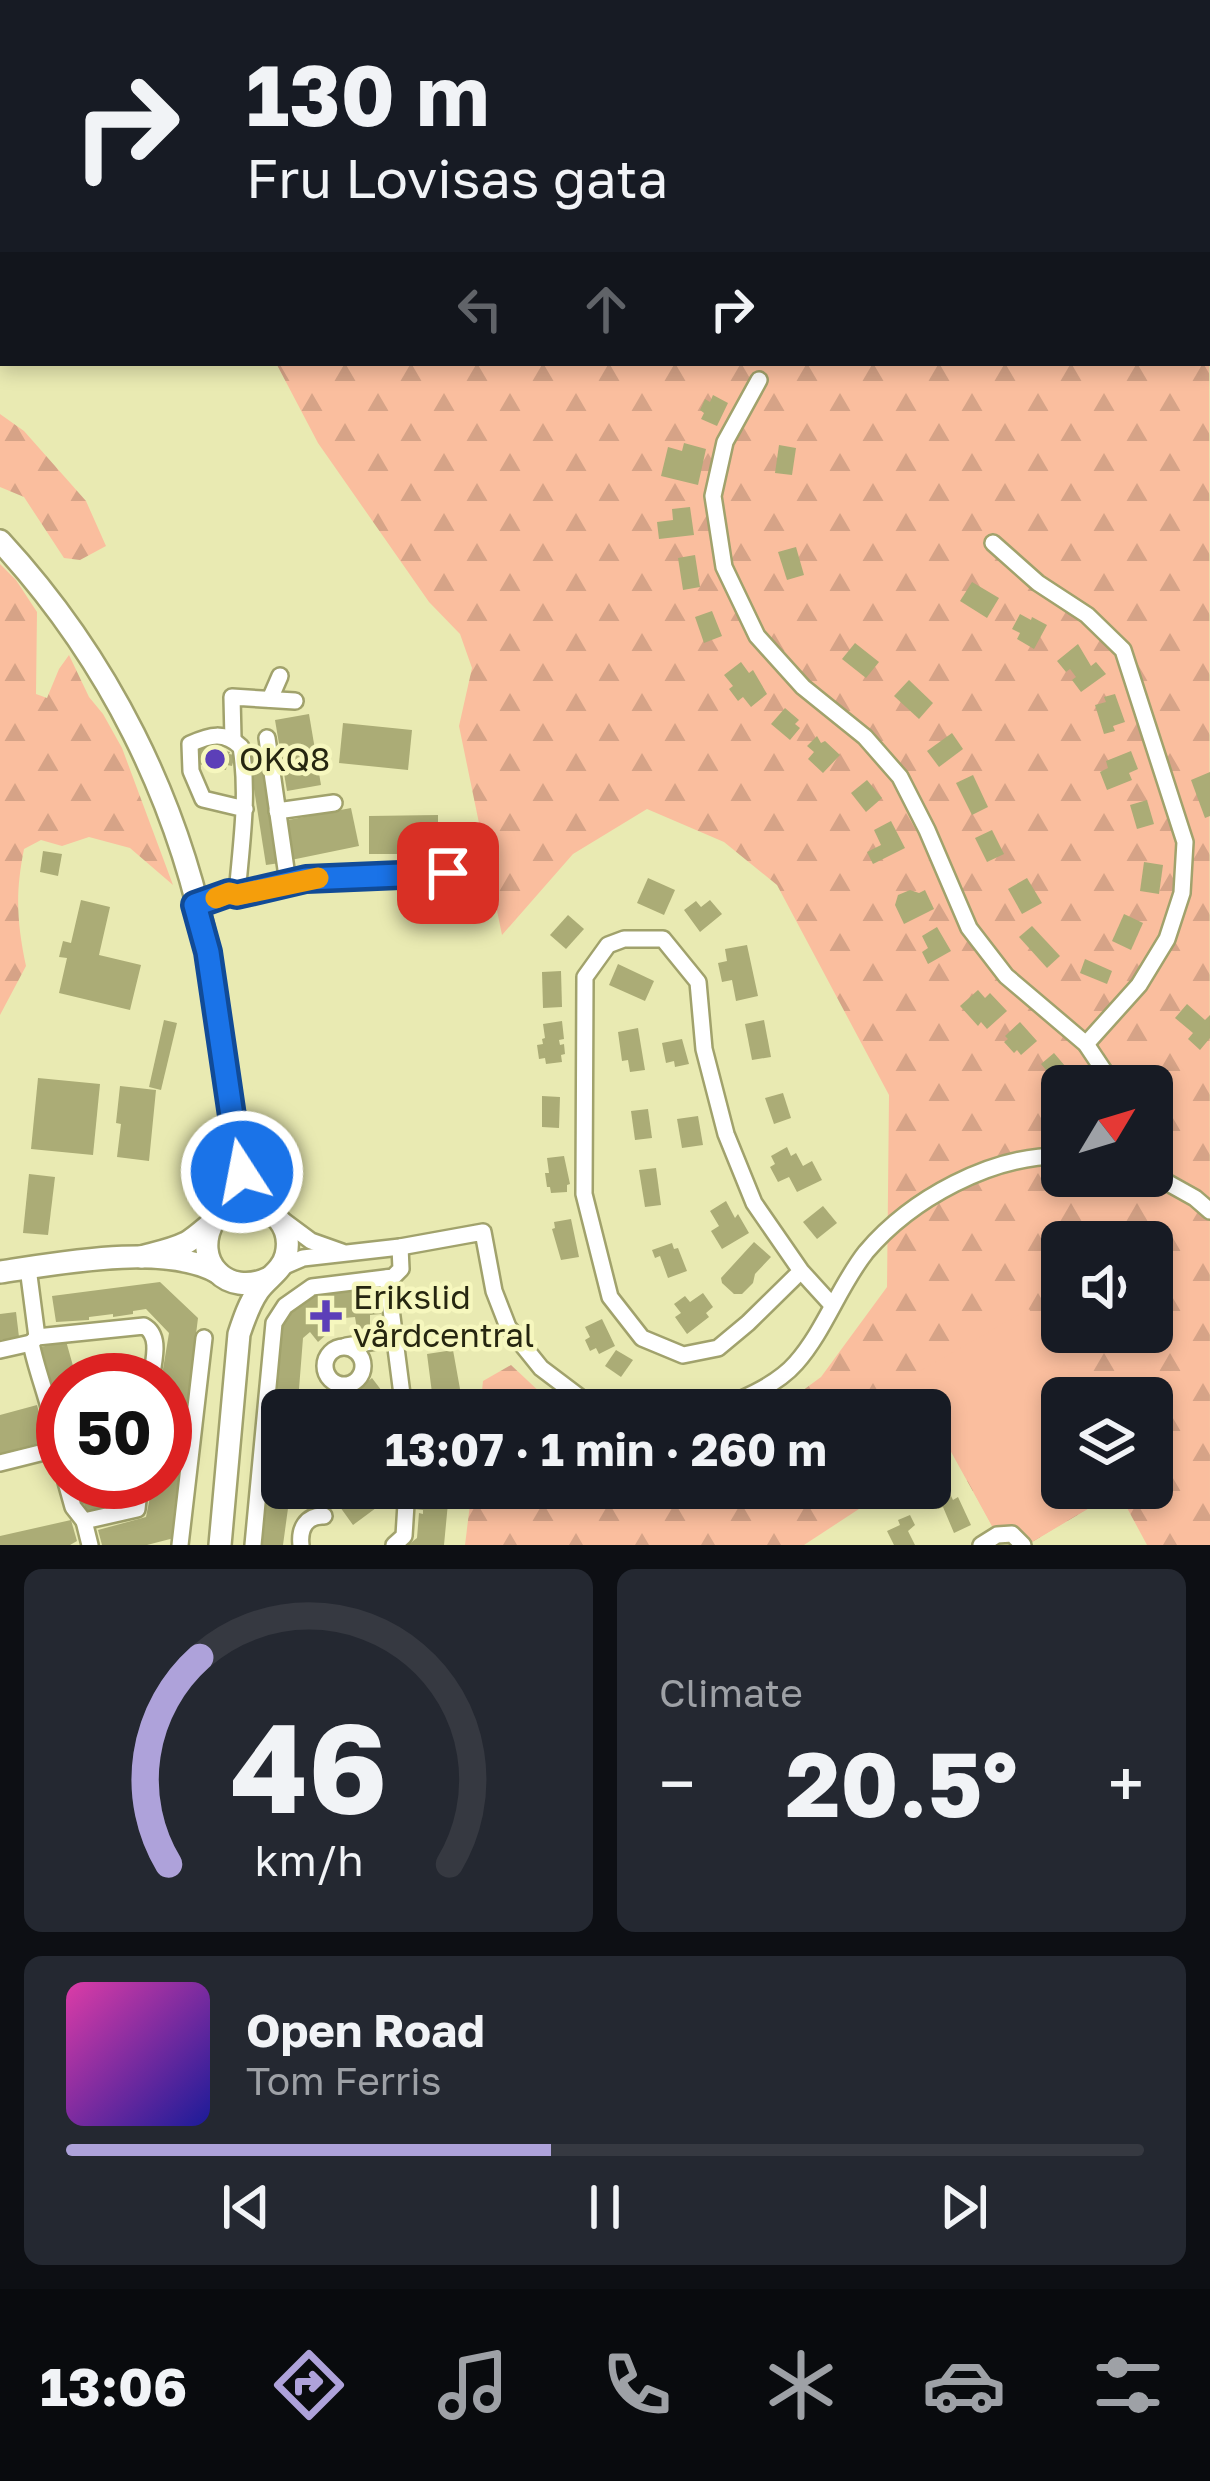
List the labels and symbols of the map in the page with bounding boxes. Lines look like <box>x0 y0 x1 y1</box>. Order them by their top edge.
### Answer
place label: OKQ8 <box>239 739 330 778</box>
marker: OKQ8 <box>202 746 228 772</box>
pin <box>397 822 499 924</box>
north arrow <box>1041 1065 1173 1197</box>
position arrow <box>179 1109 305 1235</box>
place label: Erikslid vårdcentral <box>353 1277 534 1354</box>
marker: Erikslid vårdcentral <box>310 1300 342 1332</box>
speed limit sign: 50 <box>36 1353 192 1509</box>

